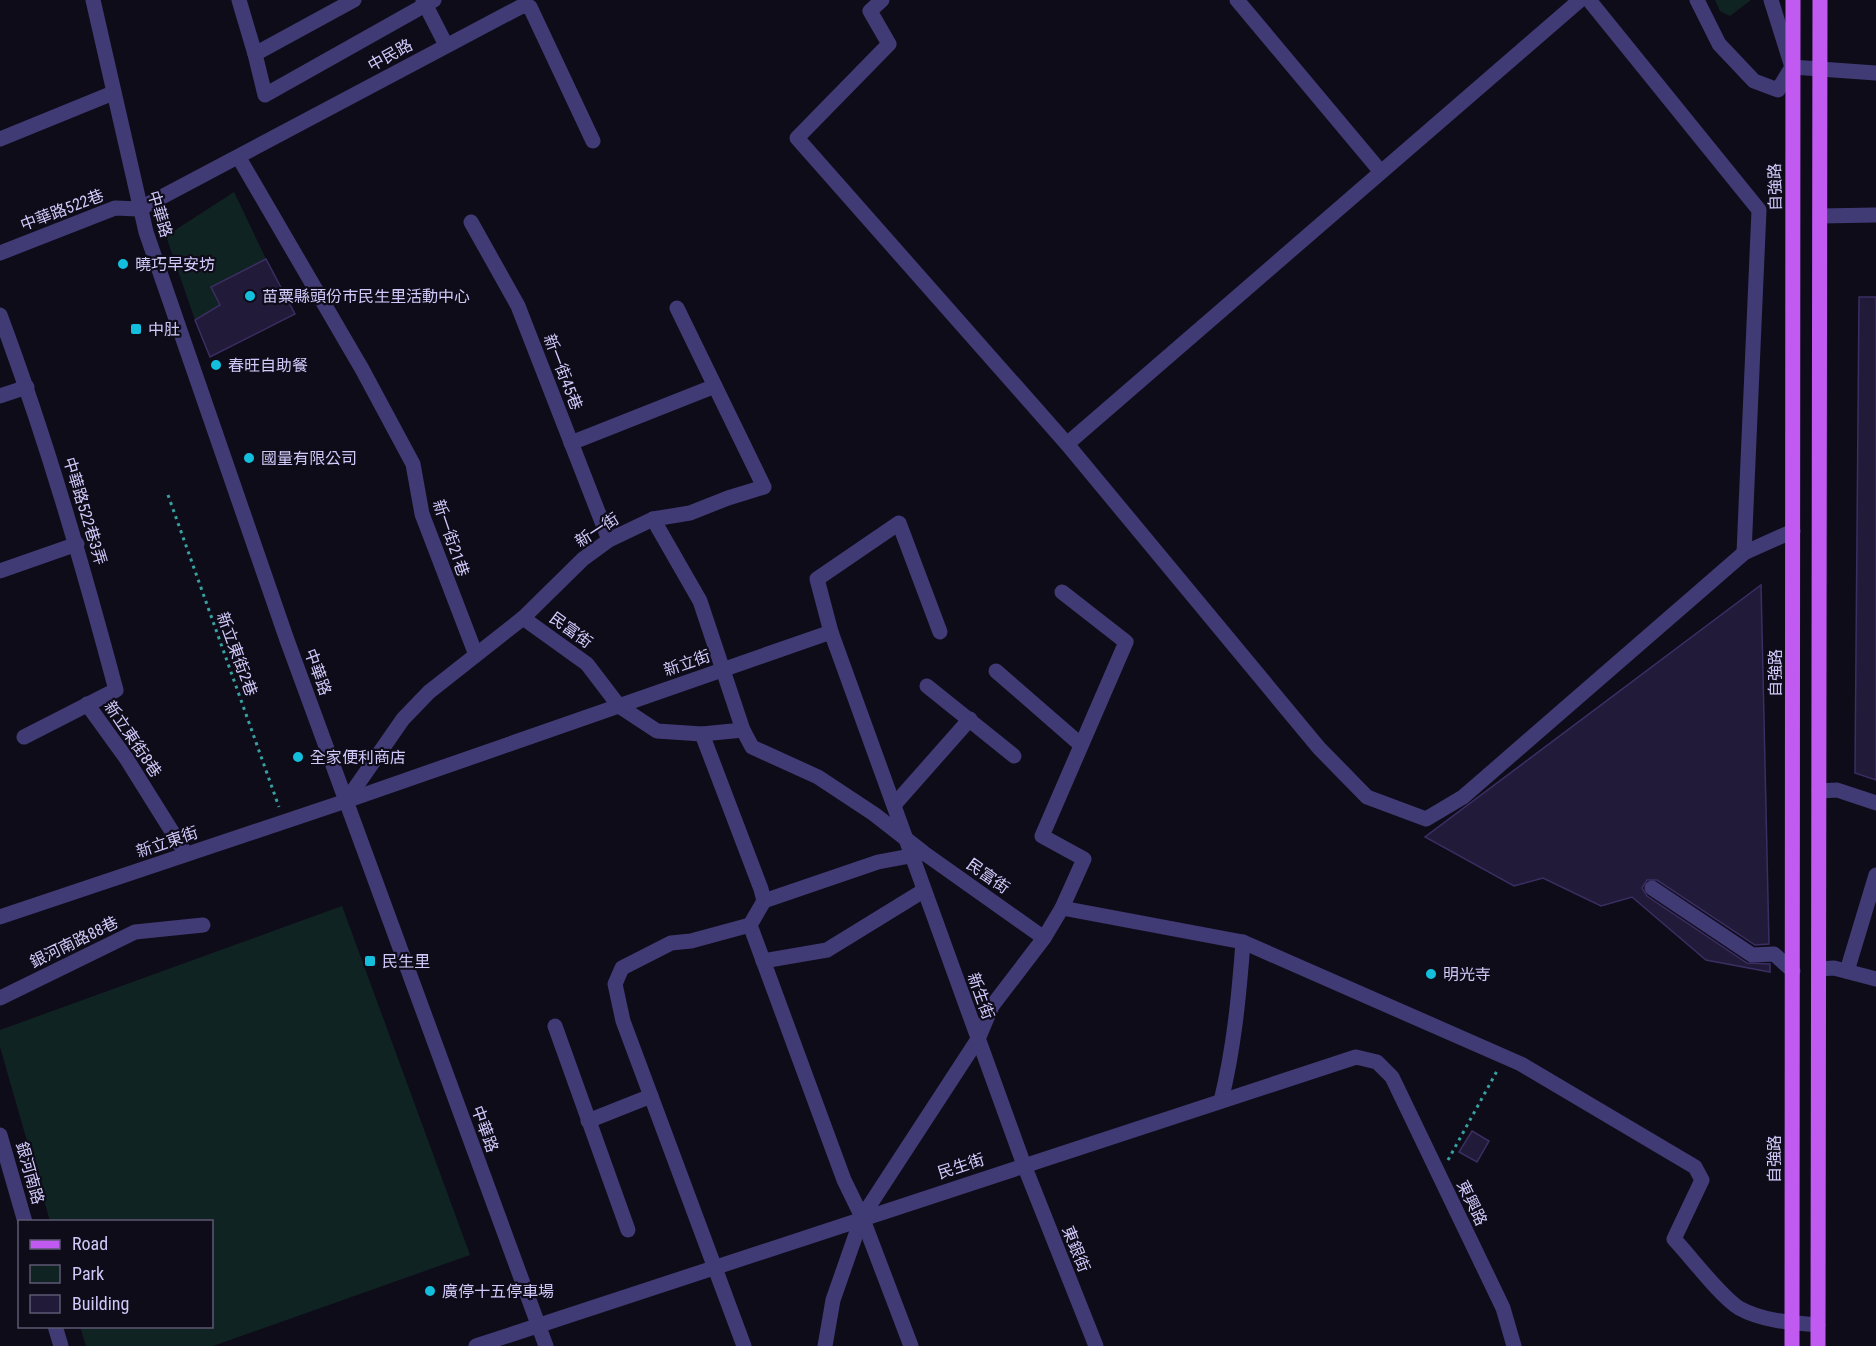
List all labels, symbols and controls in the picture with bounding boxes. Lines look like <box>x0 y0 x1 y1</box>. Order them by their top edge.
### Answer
street label: 中民路 <box>364 35 416 75</box>
street label: 自強路 <box>1765 163 1785 211</box>
street label: 中華路522巷 <box>18 185 106 235</box>
street label: 中華路 <box>144 188 176 240</box>
place label: 曉巧早安坊 <box>135 255 215 274</box>
marker: 曉巧早安坊 <box>116 257 130 271</box>
place label: 苗粟縣頭份巿民生里活動中心 <box>262 287 470 306</box>
marker: 苗粟縣頭份巿民生里活動中心 <box>243 289 257 303</box>
place label: 中肚 <box>148 320 180 339</box>
marker: 中肚 <box>129 322 143 336</box>
street label: 新一街45巷 <box>540 331 586 413</box>
place label: 春旺自助餐 <box>228 356 308 375</box>
marker: 春旺自助餐 <box>209 358 223 372</box>
place label: 國量有限公司 <box>261 449 357 468</box>
marker: 國量有限公司 <box>242 451 256 465</box>
street label: 中華路522巷3弄 <box>60 455 110 567</box>
street label: 新一街21巷 <box>429 497 473 579</box>
street label: 新一街 <box>572 509 622 551</box>
street label: 民富街 <box>546 608 596 652</box>
street label: 新立東街2巷 <box>213 609 261 699</box>
street label: 中華路 <box>301 646 335 698</box>
street label: 新立街 <box>661 646 713 680</box>
street label: 自強路 <box>1766 649 1785 697</box>
street label: 新立東街8巷 <box>101 697 165 781</box>
place label: 全家便利商店 <box>310 748 406 767</box>
marker: 全家便利商店 <box>291 750 305 764</box>
street label: 新立東街 <box>134 823 200 861</box>
street label: 民富街 <box>963 854 1013 898</box>
street label: 銀河南路88巷 <box>27 912 121 972</box>
place label: 民生里 <box>382 952 430 971</box>
marker: 民生里 <box>363 954 377 968</box>
place label: 明光寺 <box>1443 965 1491 984</box>
marker: 明光寺 <box>1424 967 1438 981</box>
street label: 新生街 <box>964 970 998 1022</box>
street label: 中華路 <box>468 1103 502 1155</box>
street label: 自強路 <box>1765 1135 1784 1183</box>
street label: 銀河南路 <box>12 1140 48 1206</box>
street label: 民生街 <box>935 1150 987 1182</box>
street label: 東興路 <box>1453 1177 1491 1229</box>
legend <box>18 1220 213 1328</box>
street label: 東銀街 <box>1058 1223 1094 1275</box>
text: Road <box>72 1233 108 1254</box>
text: Park <box>72 1263 104 1284</box>
place label: 廣停十五停車場 <box>442 1282 554 1301</box>
marker: 廣停十五停車場 <box>423 1284 437 1298</box>
text: Building <box>72 1293 129 1314</box>

